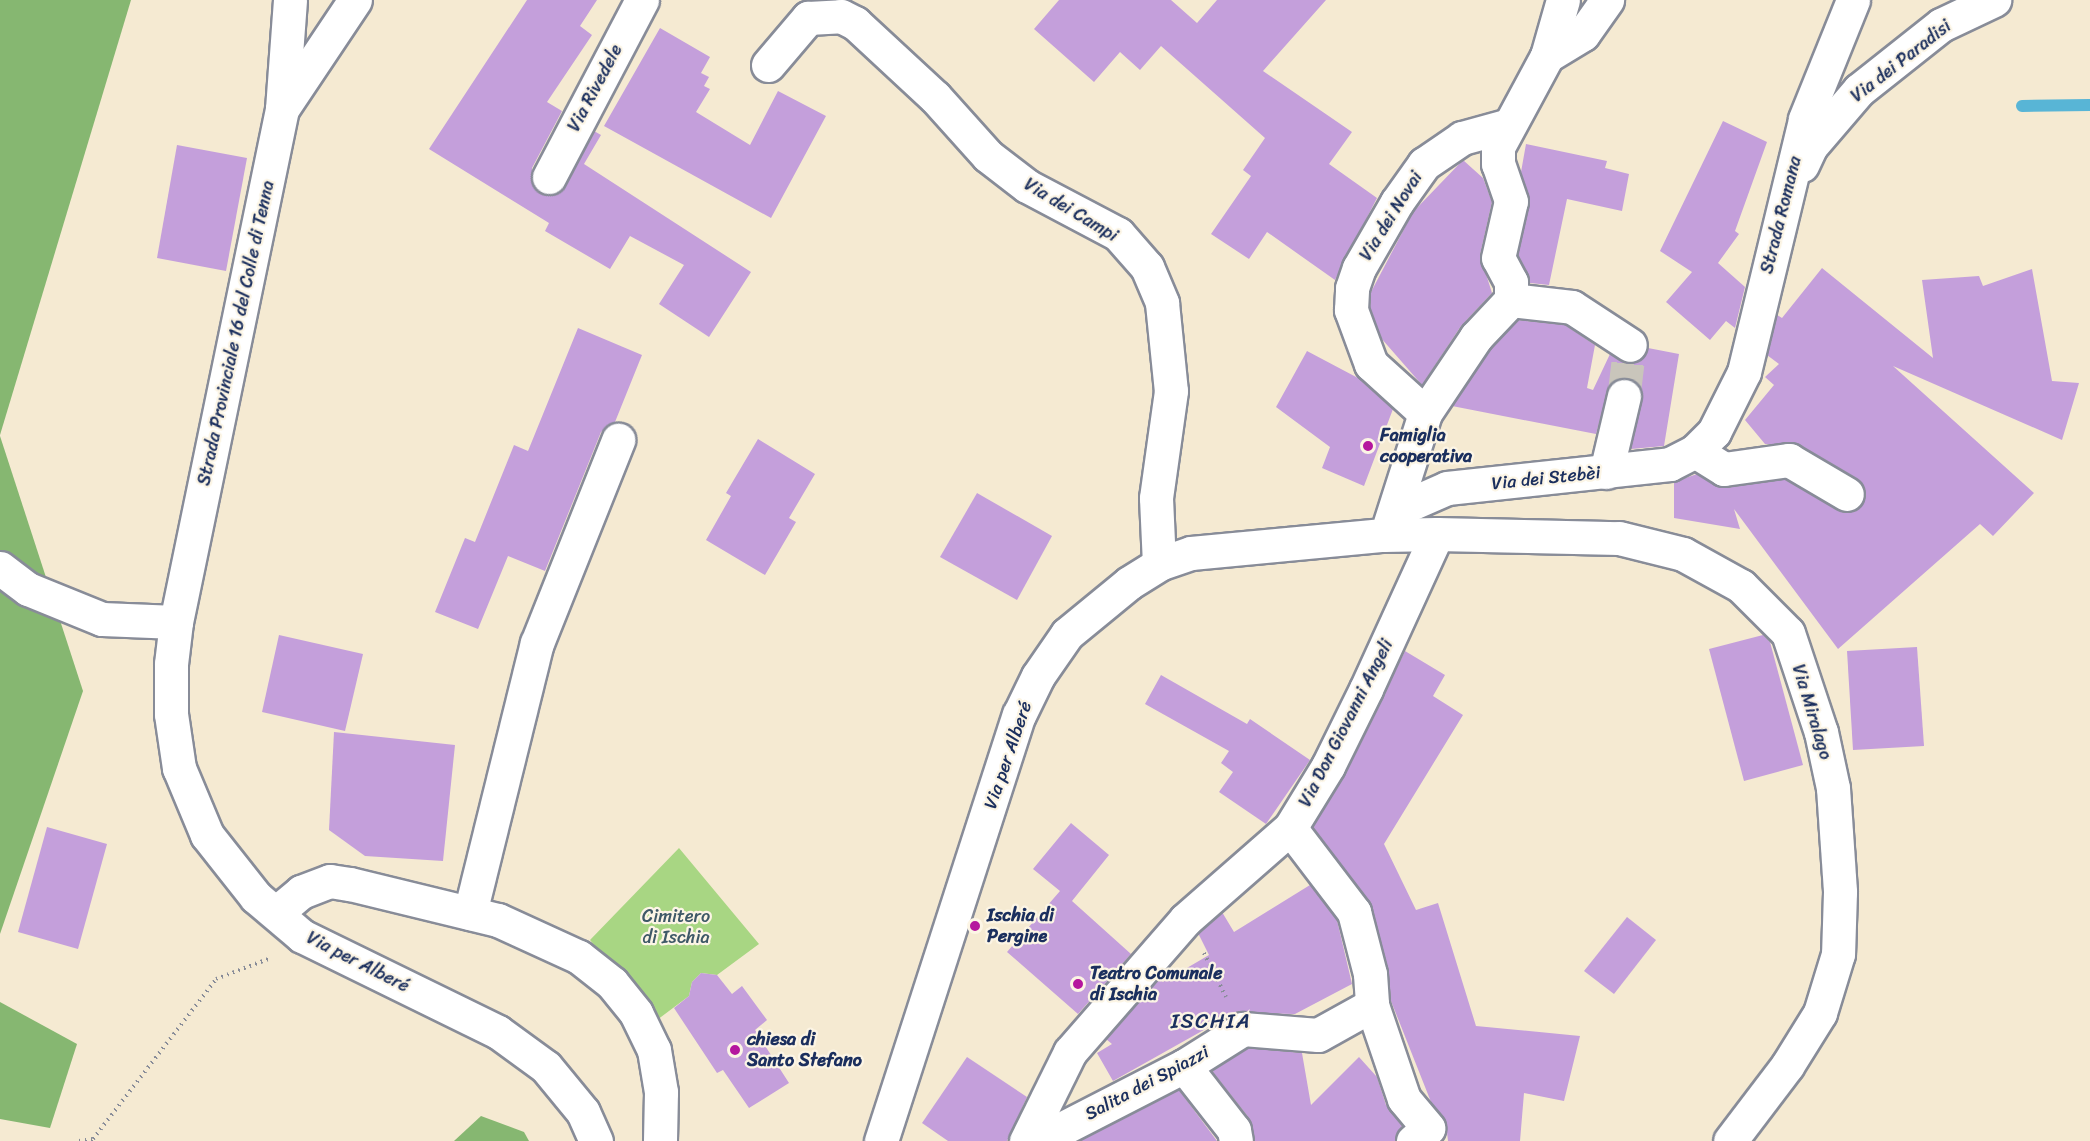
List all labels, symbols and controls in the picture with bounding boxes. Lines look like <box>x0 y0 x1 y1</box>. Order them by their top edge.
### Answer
street label: Via dei Paradisi <box>1847 15 1955 107</box>
street label: Via Rivedele <box>563 41 627 135</box>
street label: Strada Romana <box>1756 154 1806 276</box>
street label: Via dei Novai <box>1355 167 1427 265</box>
street label: Via dei Campi <box>1020 173 1122 247</box>
street label: Strada Provinciale 16 del Colle di Tenna <box>193 178 279 488</box>
place label: Famiglia cooperativa <box>1380 425 1472 468</box>
marker: Famiglia cooperativa <box>1361 439 1375 453</box>
street label: Via dei Stebèi <box>1490 462 1602 494</box>
street label: Via Don Giovanni Angeli <box>1294 635 1398 811</box>
street label: Via Miralago <box>1787 662 1837 762</box>
street label: Via per Alberé <box>979 698 1037 812</box>
place label: Ischia di Pergine <box>987 905 1054 948</box>
park label: Cimitero di Ischia <box>642 906 710 948</box>
marker: Ischia di Pergine <box>968 919 982 933</box>
street label: Via per Alberé <box>303 927 413 997</box>
place label: Teatro Comunale di Ischia <box>1090 963 1222 1006</box>
marker: Teatro Comunale di Ischia <box>1071 977 1085 991</box>
district label: ISCHIA <box>1172 1008 1250 1034</box>
place label: chiesa di Santo Stefano <box>747 1029 863 1072</box>
street label: Salita dei Spiazzi <box>1081 1041 1213 1125</box>
marker: chiesa di Santo Stefano <box>728 1043 742 1057</box>

